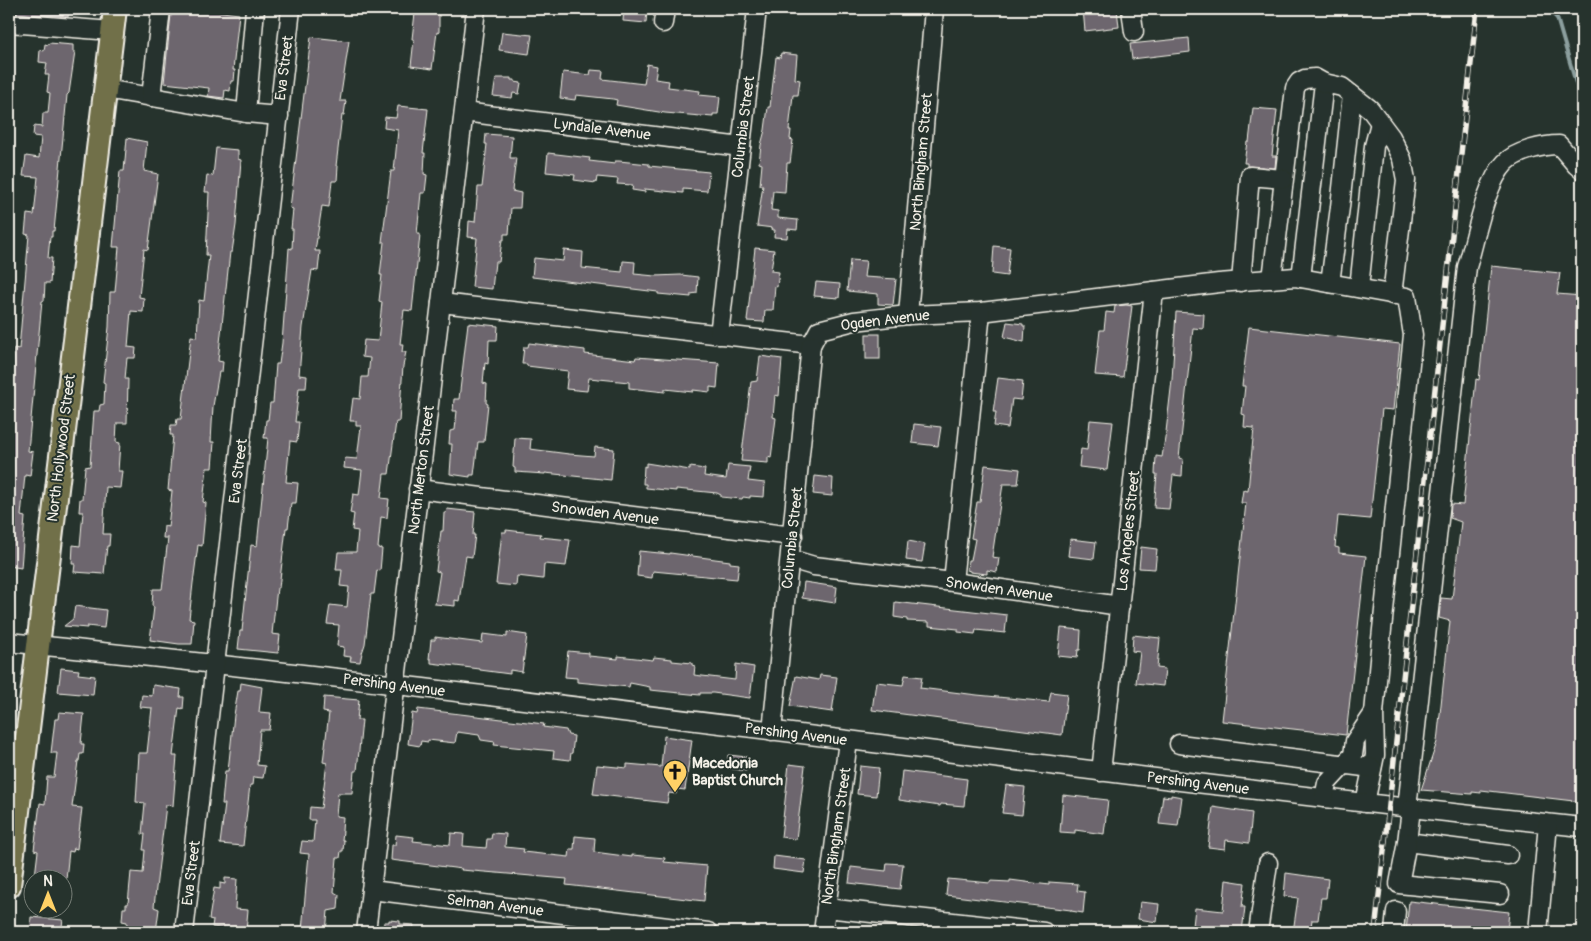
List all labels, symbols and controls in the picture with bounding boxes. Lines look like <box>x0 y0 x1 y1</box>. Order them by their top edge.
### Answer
street label: Eva Street <box>271 33 298 102</box>
street label: Columbia Street <box>728 74 759 179</box>
street label: North Bingham Street <box>906 91 937 232</box>
street label: Lyndale Avenue <box>552 114 652 145</box>
street label: Ogden Avenue <box>839 306 931 335</box>
street label: North Hollywood Street <box>43 372 80 523</box>
street label: North Merton Street <box>404 404 439 536</box>
street label: Eva Street <box>225 436 252 505</box>
street label: Los Angeles Street <box>1113 469 1144 592</box>
street label: Columbia Street <box>778 485 807 590</box>
street label: Snowden Avenue <box>550 497 660 530</box>
street label: Snowden Avenue <box>944 573 1054 607</box>
street label: Pershing Avenue <box>342 670 447 701</box>
street label: Pershing Avenue <box>744 719 849 750</box>
place label: Macedonia Baptist Church <box>692 754 783 790</box>
church icon: Macedonia Baptist Church <box>662 759 688 793</box>
street label: North Bingham Street <box>817 765 856 906</box>
street label: Pershing Avenue <box>1146 768 1251 799</box>
street label: Eva Street <box>178 838 205 907</box>
north arrow <box>22 868 72 918</box>
text: N <box>43 873 53 890</box>
street label: Selman Avenue <box>445 890 545 921</box>

